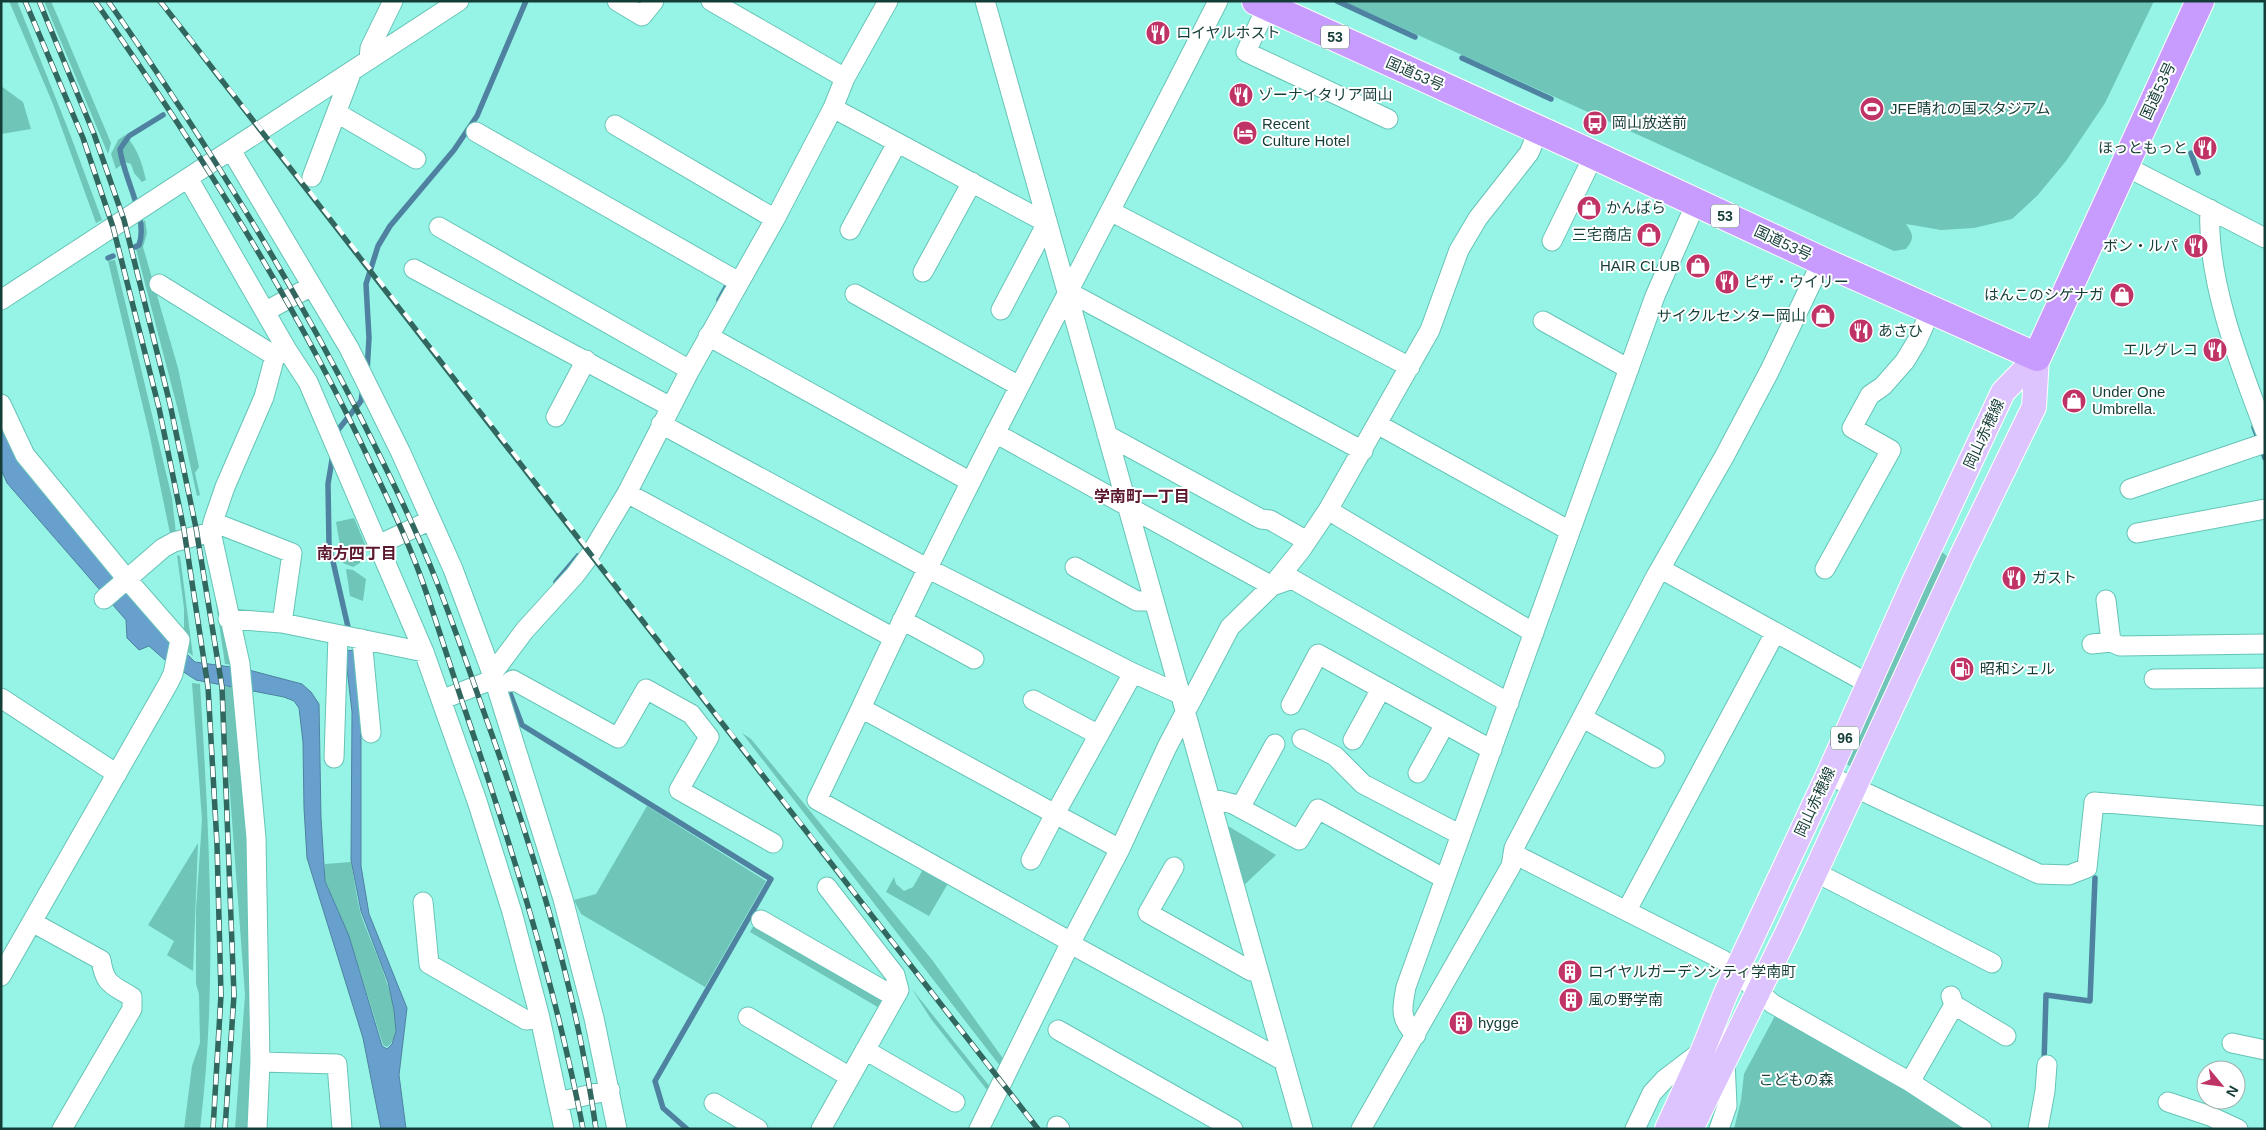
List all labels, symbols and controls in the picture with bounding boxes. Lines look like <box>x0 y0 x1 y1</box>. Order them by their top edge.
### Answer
restaurant icon: ロイヤルホスト <box>1145 20 1171 46</box>
place label: ロイヤルホスト <box>1176 24 1281 41</box>
road number: 53 <box>1321 26 1349 48</box>
street label: 国道53号 <box>1384 53 1447 94</box>
street label: 国道53号 <box>2137 59 2178 122</box>
restaurant icon: ゾーナイタリア岡山 <box>1228 82 1254 108</box>
place label: ゾーナイタリア岡山 <box>1258 86 1392 103</box>
sports icon: JFE晴れの国スタジアム <box>1859 96 1885 122</box>
place label: JFE晴れの国スタジアム <box>1890 100 2051 117</box>
bus stop icon: 岡山放送前 <box>1582 110 1608 136</box>
place label: 岡山放送前 <box>1612 114 1687 131</box>
place label: Recent Culture Hotel <box>1262 115 1350 149</box>
hotel icon: Recent Culture Hotel <box>1232 120 1258 146</box>
restaurant icon: ほっともっと <box>2192 135 2218 161</box>
place label: ほっともっと <box>2098 139 2188 156</box>
shop icon: かんばら <box>1576 195 1602 221</box>
place label: かんばら <box>1606 199 1666 216</box>
road number: 53 <box>1711 205 1739 228</box>
shop icon: 三宅商店 <box>1636 222 1662 248</box>
street label: 国道53号 <box>1752 222 1815 263</box>
place label: 三宅商店 <box>1572 226 1632 243</box>
restaurant icon: ボン・ルパ <box>2183 233 2209 259</box>
place label: ボン・ルパ <box>2103 237 2178 254</box>
shop icon: HAIR CLUB <box>1685 253 1711 279</box>
place label: HAIR CLUB <box>1600 257 1680 274</box>
restaurant icon: ピザ・ウイリー <box>1714 269 1740 295</box>
place label: ピザ・ウイリー <box>1744 273 1849 290</box>
shop icon: はんこのシゲナガ <box>2109 282 2135 308</box>
place label: はんこのシゲナガ <box>1984 286 2104 303</box>
shop icon: サイクルセンター岡山 <box>1810 303 1836 329</box>
place label: サイクルセンター岡山 <box>1657 307 1806 324</box>
restaurant icon: あさひ <box>1848 318 1874 344</box>
place label: あさひ <box>1878 322 1923 339</box>
restaurant icon: エルグレコ <box>2202 337 2228 363</box>
place label: エルグレコ <box>2123 341 2198 358</box>
place label: Under One Umbrella. <box>2092 383 2165 417</box>
shop icon: Under One Umbrella. <box>2061 388 2087 414</box>
street label: 岡山赤穂線 <box>1960 396 2007 471</box>
district label: 学南町一丁目 <box>1094 488 1190 505</box>
district label: 南方四丁目 <box>317 545 397 562</box>
restaurant icon: ガスト <box>2001 565 2027 591</box>
place label: ガスト <box>2032 569 2077 586</box>
fuel station icon: 昭和シェル <box>1949 656 1975 682</box>
place label: 昭和シェル <box>1980 660 2055 677</box>
road number: 96 <box>1831 726 1859 750</box>
street label: 岡山赤穂線 <box>1791 764 1838 839</box>
building icon: ロイヤルガーデンシティ学南町 <box>1557 959 1583 985</box>
place label: ロイヤルガーデンシティ学南町 <box>1588 963 1796 980</box>
building icon: 風の野学南 <box>1558 987 1584 1013</box>
place label: 風の野学南 <box>1588 991 1663 1008</box>
building icon: hygge <box>1448 1010 1474 1036</box>
place label: hygge <box>1478 1014 1519 1031</box>
north arrow <box>2196 1060 2246 1110</box>
park label: こどもの森 <box>1758 1071 1834 1088</box>
text: N <box>2223 1083 2242 1100</box>

